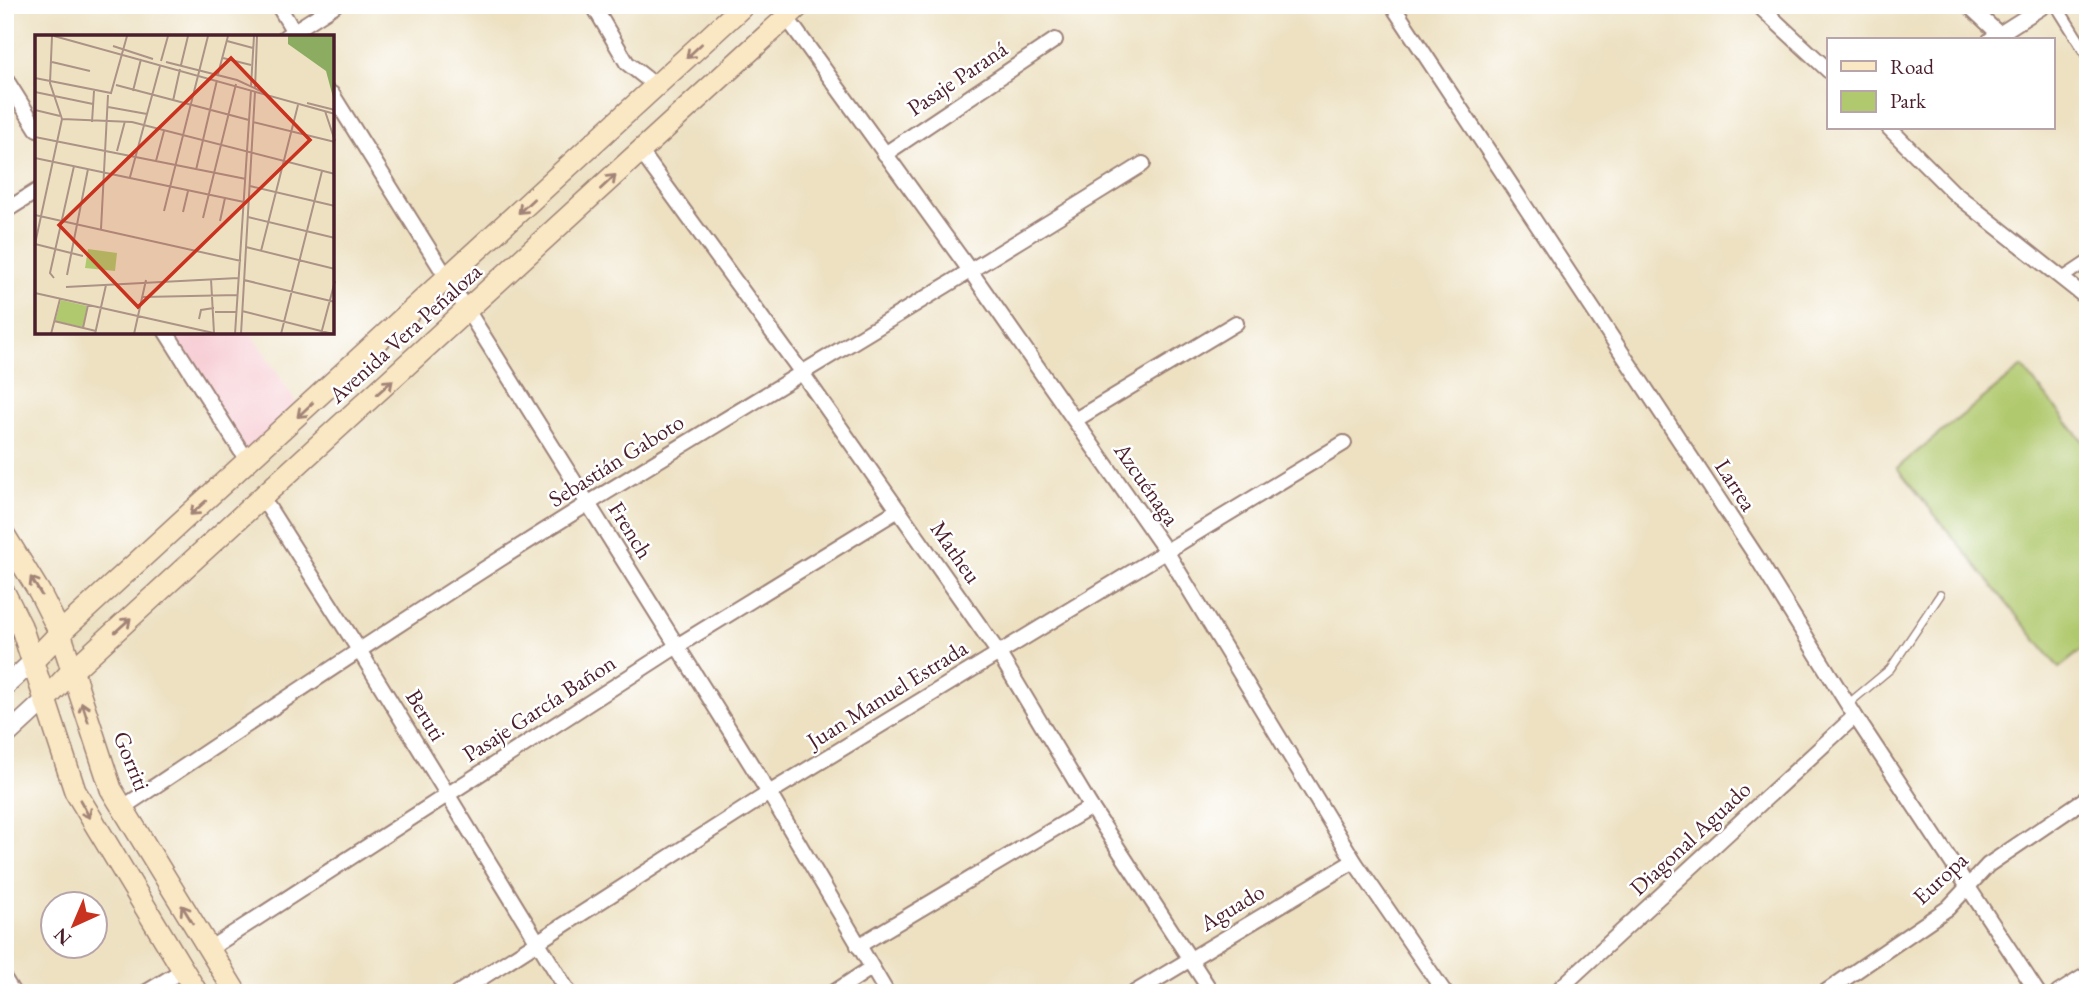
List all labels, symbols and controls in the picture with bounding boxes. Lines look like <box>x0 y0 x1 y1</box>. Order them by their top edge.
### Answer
street label: Pasaje Paraná <box>901 33 1014 123</box>
inset map <box>35 35 334 334</box>
legend <box>1827 38 2054 130</box>
one-way arrow <box>686 43 703 60</box>
text: Road <box>1890 53 1934 80</box>
text: Park <box>1890 87 1927 114</box>
one-way arrow <box>599 173 616 190</box>
one-way arrow <box>518 197 535 214</box>
street label: Avenida Vera Peñaloza <box>321 256 488 410</box>
one-way arrow <box>376 378 393 395</box>
one-way arrow <box>297 401 314 418</box>
street label: Sebastián Gaboto <box>543 406 689 514</box>
street label: Azcuénaga <box>1107 436 1187 532</box>
street label: Larrea <box>1708 453 1764 517</box>
street label: French <box>602 496 660 564</box>
one-way arrow <box>190 499 207 516</box>
street label: Matheu <box>924 515 988 589</box>
one-way arrow <box>28 576 42 596</box>
one-way arrow <box>114 617 132 633</box>
street label: Juan Manuel Estrada <box>799 632 974 757</box>
street label: Pasaje García Bañon <box>457 647 621 769</box>
street label: Beruti <box>399 684 453 747</box>
one-way arrow <box>78 701 91 723</box>
street label: Gorriti <box>106 727 158 796</box>
street label: Diagonal Aguado <box>1623 774 1757 902</box>
one-way arrow <box>78 799 92 819</box>
street label: Europa <box>1906 844 1975 911</box>
street label: Aguado <box>1193 876 1270 938</box>
north arrow <box>38 890 108 960</box>
one-way arrow <box>180 904 194 924</box>
text: N <box>48 922 77 951</box>

